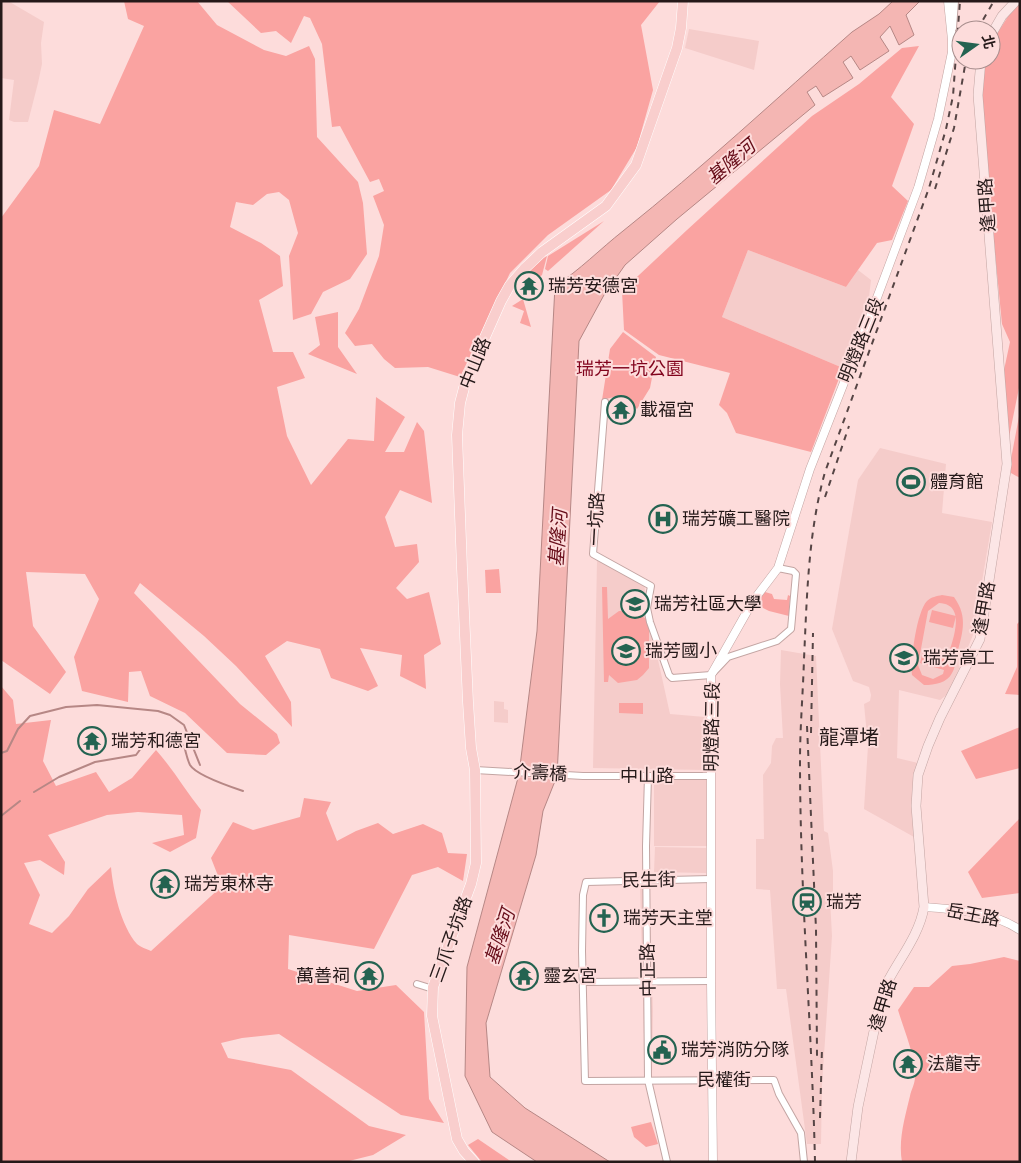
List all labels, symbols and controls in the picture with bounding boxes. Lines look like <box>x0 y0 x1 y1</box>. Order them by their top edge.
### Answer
north arrow <box>951 20 1001 70</box>
text: 北 <box>977 33 1000 51</box>
water label: 基隆河 <box>701 130 764 191</box>
street label: 逢甲路 <box>972 177 1002 233</box>
temple icon: 瑞芳安德宮 <box>514 271 544 301</box>
place label: 瑞芳安德宮 <box>548 273 638 299</box>
street label: 明燈路三段 <box>832 293 890 387</box>
street label: 中山路 <box>453 333 497 393</box>
park label: 瑞芳一坑公園 <box>576 356 684 382</box>
temple icon: 載福宮 <box>606 395 636 425</box>
place label: 載福宮 <box>640 397 694 423</box>
sports icon: 體育館 <box>896 467 926 497</box>
place label: 體育館 <box>930 469 984 495</box>
street label: 一坑路 <box>582 491 610 547</box>
hospital icon: 瑞芳礦工醫院 <box>648 504 678 534</box>
water label: 基隆河 <box>543 505 574 567</box>
place label: 瑞芳礦工醫院 <box>682 506 790 532</box>
street label: 逢甲路 <box>967 579 1001 637</box>
school or university icon: 瑞芳社區大學 <box>620 589 650 619</box>
place label: 瑞芳社區大學 <box>654 591 762 617</box>
school or university icon: 瑞芳國小 <box>611 636 641 666</box>
place label: 瑞芳國小 <box>645 638 717 664</box>
school or university icon: 瑞芳高工 <box>889 643 919 673</box>
place label: 瑞芳高工 <box>923 645 995 671</box>
street label: 明燈路三段 <box>698 682 726 772</box>
district label: 龍潭堵 <box>819 723 879 752</box>
temple icon: 瑞芳和德宮 <box>77 726 107 756</box>
place label: 瑞芳和德宮 <box>111 728 201 754</box>
street label: 介壽橋 <box>512 759 568 787</box>
street label: 中山路 <box>620 763 674 789</box>
street label: 民生街 <box>622 867 676 893</box>
temple icon: 瑞芳東林寺 <box>150 869 180 899</box>
place label: 瑞芳東林寺 <box>184 871 274 897</box>
station icon: 瑞芳 <box>792 887 822 917</box>
place label: 瑞芳 <box>826 889 862 915</box>
street label: 三爪子坑路 <box>423 892 479 986</box>
street label: 岳王路 <box>944 897 1002 933</box>
water label: 基隆河 <box>478 902 523 968</box>
church icon: 瑞芳天主堂 <box>589 903 619 933</box>
place label: 瑞芳天主堂 <box>623 905 713 931</box>
street label: 中正路 <box>635 943 661 997</box>
temple icon: 萬善祠 <box>354 961 384 991</box>
temple icon: 靈玄宮 <box>509 961 539 991</box>
place label: 萬善祠 <box>296 963 350 989</box>
place label: 靈玄宮 <box>543 963 597 989</box>
street label: 逢甲路 <box>863 975 903 1035</box>
public building icon: 瑞芳消防分隊 <box>647 1035 677 1065</box>
place label: 瑞芳消防分隊 <box>681 1037 789 1063</box>
temple icon: 法龍寺 <box>893 1049 923 1079</box>
place label: 法龍寺 <box>927 1051 981 1077</box>
street label: 民權街 <box>697 1067 751 1093</box>

